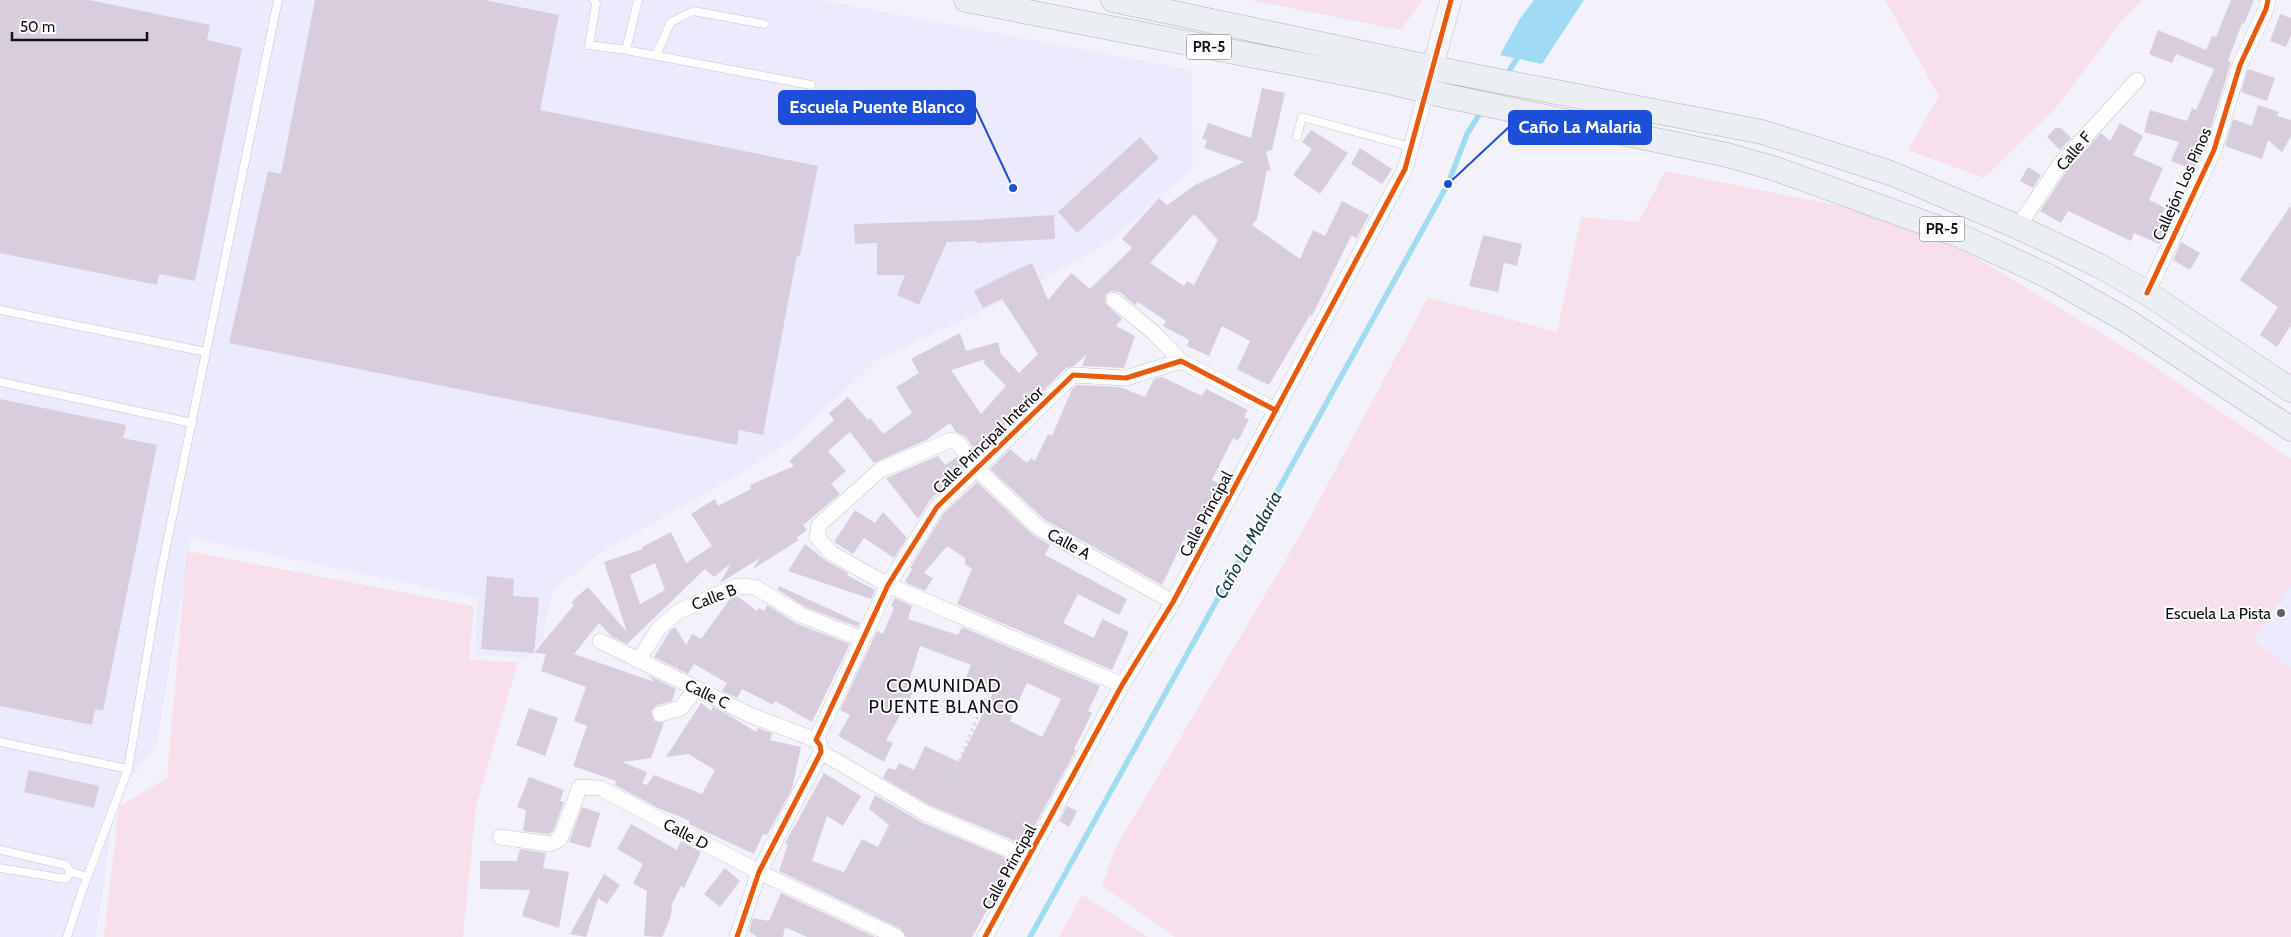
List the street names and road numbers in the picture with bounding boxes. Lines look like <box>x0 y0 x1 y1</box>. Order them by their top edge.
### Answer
road number: PR-5 <box>1186 34 1232 60</box>
street label: Callejón Los Pinos <box>2149 124 2216 243</box>
street label: Calle F <box>2052 127 2096 174</box>
road number: PR-5 <box>1920 216 1964 242</box>
street label: Calle Principal Interior <box>929 382 1048 498</box>
street label: Calle Principal <box>1175 468 1237 560</box>
street label: Calle A <box>1044 524 1094 564</box>
street label: Calle B <box>689 580 739 614</box>
street label: Calle C <box>682 675 732 713</box>
street label: Calle D <box>660 814 712 854</box>
street label: Calle Principal <box>978 821 1040 913</box>

